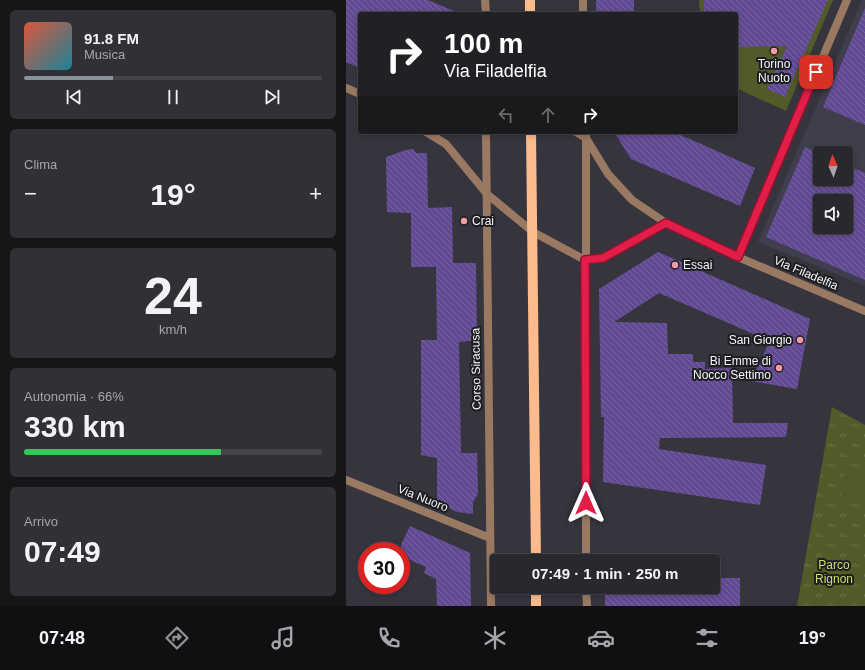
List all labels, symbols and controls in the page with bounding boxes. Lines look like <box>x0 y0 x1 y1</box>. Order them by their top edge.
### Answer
icon: right <box>378 28 430 80</box>
text: 100 m <box>444 28 523 59</box>
text: 91.8 FM <box>84 30 139 47</box>
marker: Torino Nuoto <box>769 46 779 56</box>
text: Musica <box>84 47 125 62</box>
pin <box>799 55 833 89</box>
place label: Torino Nuoto <box>758 57 791 85</box>
text: Via Filadelfia <box>444 61 547 81</box>
icon: arrive <box>805 61 827 83</box>
icon: previous <box>63 86 85 108</box>
icon: pause <box>162 86 184 108</box>
icon: next <box>261 86 283 108</box>
icon: left <box>495 104 517 126</box>
icon: ahead <box>537 104 559 126</box>
icon: right <box>579 104 601 126</box>
north arrow <box>813 146 853 186</box>
map controls <box>813 146 853 234</box>
text: Clima <box>24 157 57 172</box>
text: 19° <box>150 178 196 211</box>
text: − <box>24 181 37 206</box>
text: + <box>309 181 322 206</box>
button: sound <box>813 194 853 234</box>
place label: Crai <box>472 214 494 228</box>
marker: Crai <box>459 216 469 226</box>
street label: Via Filadelfia <box>772 253 841 293</box>
place label: Essai <box>683 258 712 272</box>
marker: Essai <box>670 260 680 270</box>
text: 24 <box>144 267 202 325</box>
text: km/h <box>159 322 187 337</box>
street label: Corso Siracusa <box>468 328 484 410</box>
place label: San Giorgio <box>729 333 792 347</box>
marker: San Giorgio <box>795 335 805 345</box>
place label: Bi Emme di Nocco Settimo <box>693 354 771 382</box>
marker: Bi Emme di Nocco Settimo <box>774 363 784 373</box>
text: Autonomia · 66% <box>24 389 124 404</box>
text: 330 km <box>24 410 126 443</box>
street label: Via Nuoro <box>396 482 451 515</box>
position arrow <box>565 482 607 524</box>
text: Arrivo <box>24 514 58 529</box>
text: 07:49 <box>24 535 101 568</box>
speed limit sign: 30 <box>358 542 410 594</box>
park label: Parco Rignon <box>815 558 853 586</box>
text: 07:49 · 1 min · 250 m <box>532 565 678 582</box>
icon: directions <box>163 624 191 652</box>
icon: music <box>269 624 297 652</box>
icon: phone <box>375 624 403 652</box>
icon: climate <box>481 624 509 652</box>
icon: car <box>587 624 615 652</box>
icon: filters <box>693 624 721 652</box>
text: 07:48 <box>39 628 85 648</box>
text: 19° <box>799 628 826 648</box>

